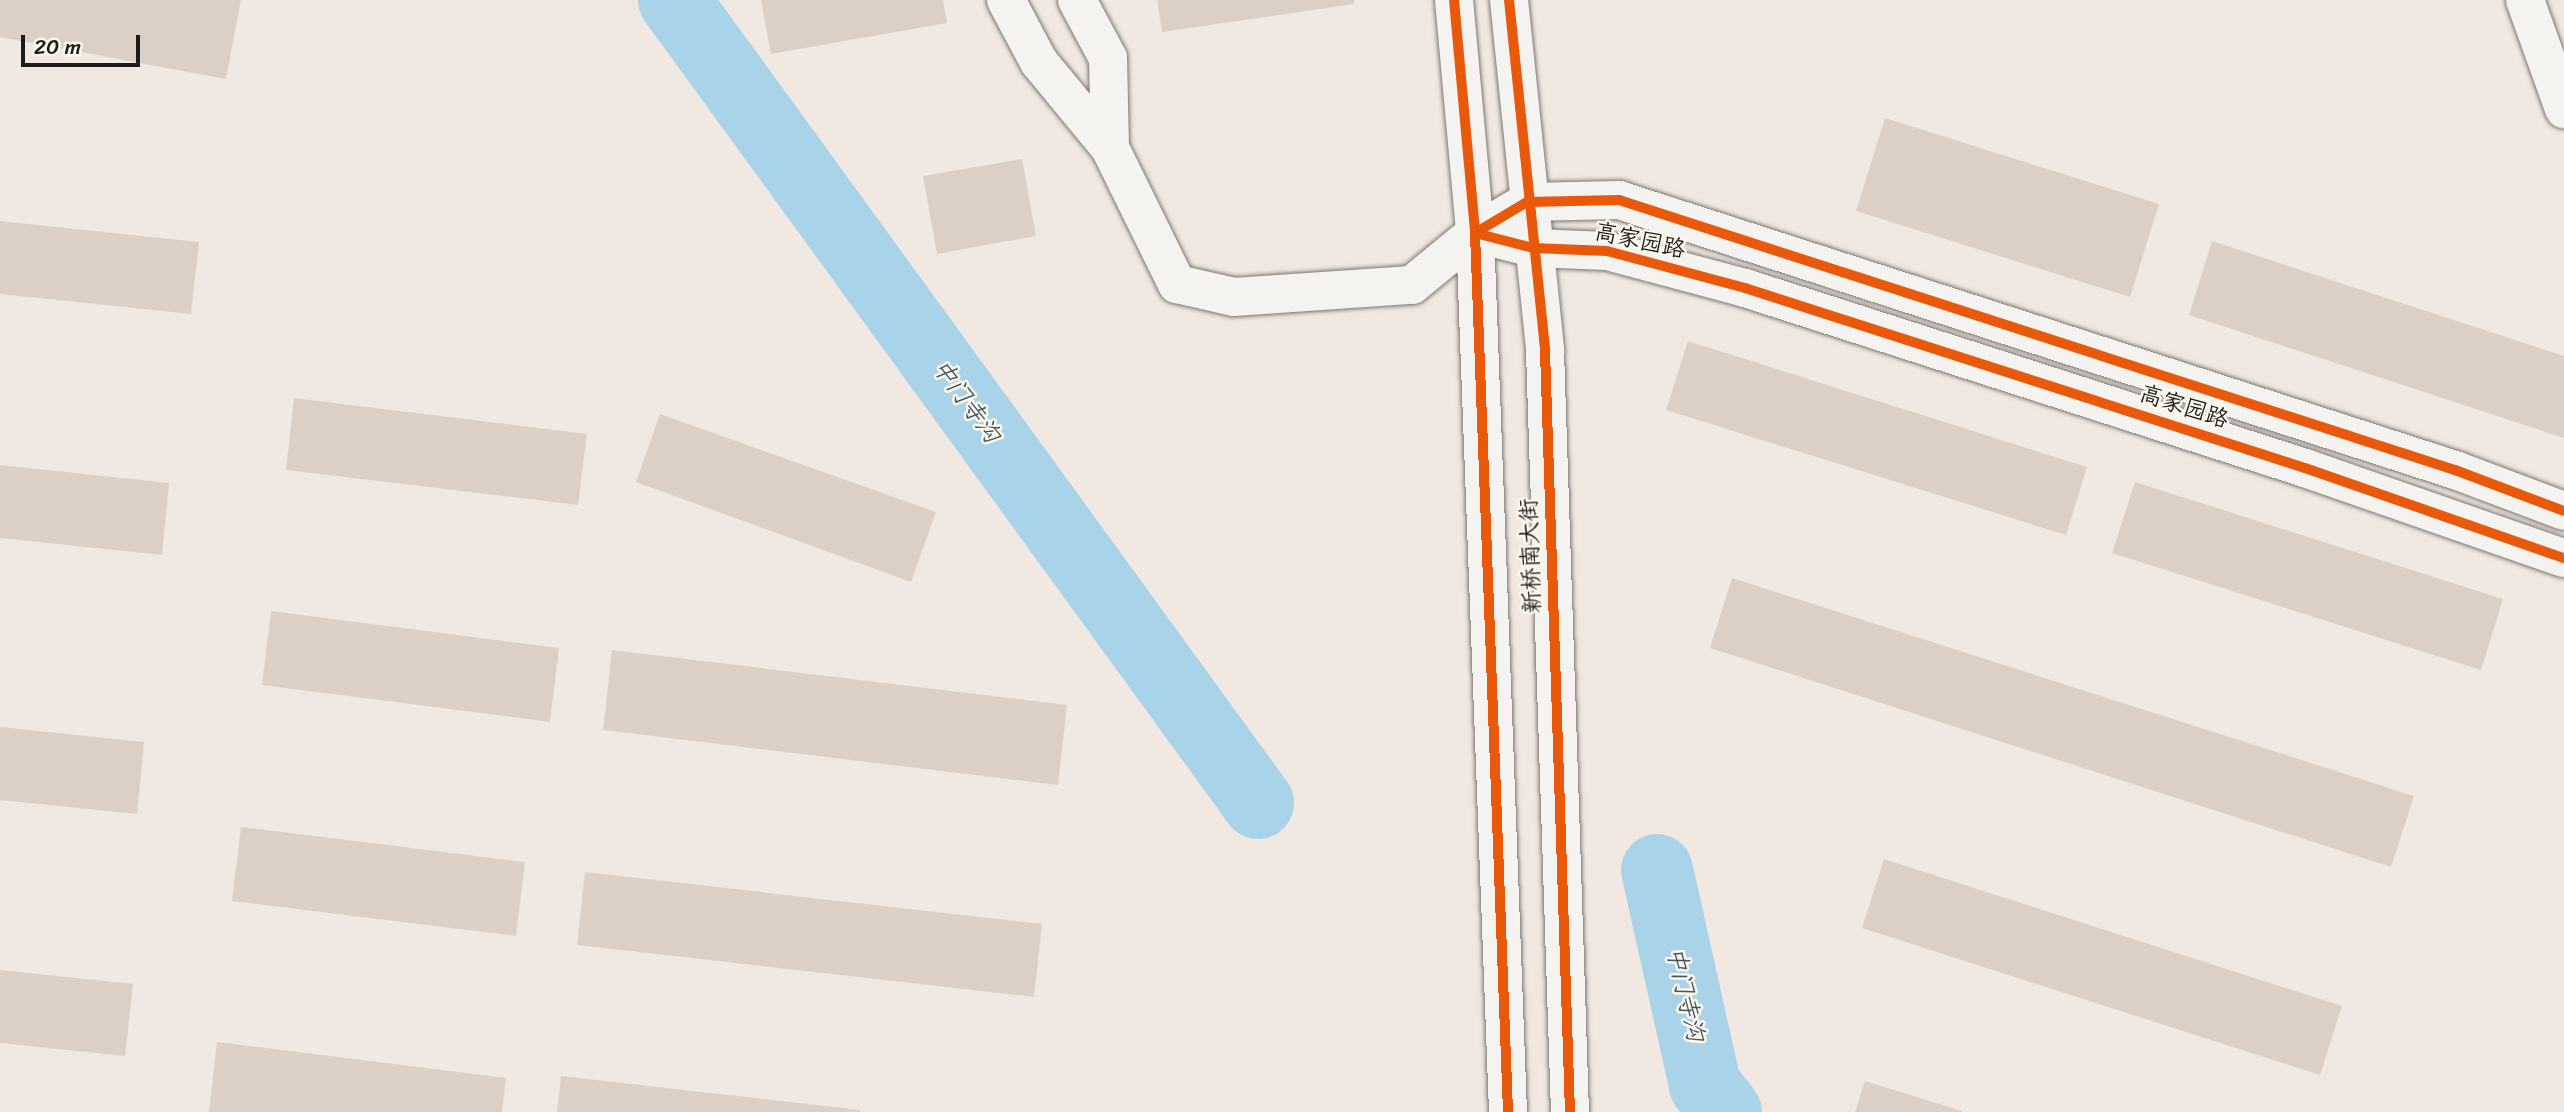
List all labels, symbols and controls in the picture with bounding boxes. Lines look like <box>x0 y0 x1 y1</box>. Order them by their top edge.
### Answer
scale bar <box>24 21 144 65</box>
text: 20 m <box>34 28 81 66</box>
street label: 高家园路 <box>1592 218 1688 264</box>
water label: 中门寺沟 <box>926 354 1006 448</box>
street label: 高家园路 <box>2136 380 2232 434</box>
street label: 新桥南大街 <box>1515 498 1547 614</box>
water label: 中门寺沟 <box>1660 944 1710 1044</box>

